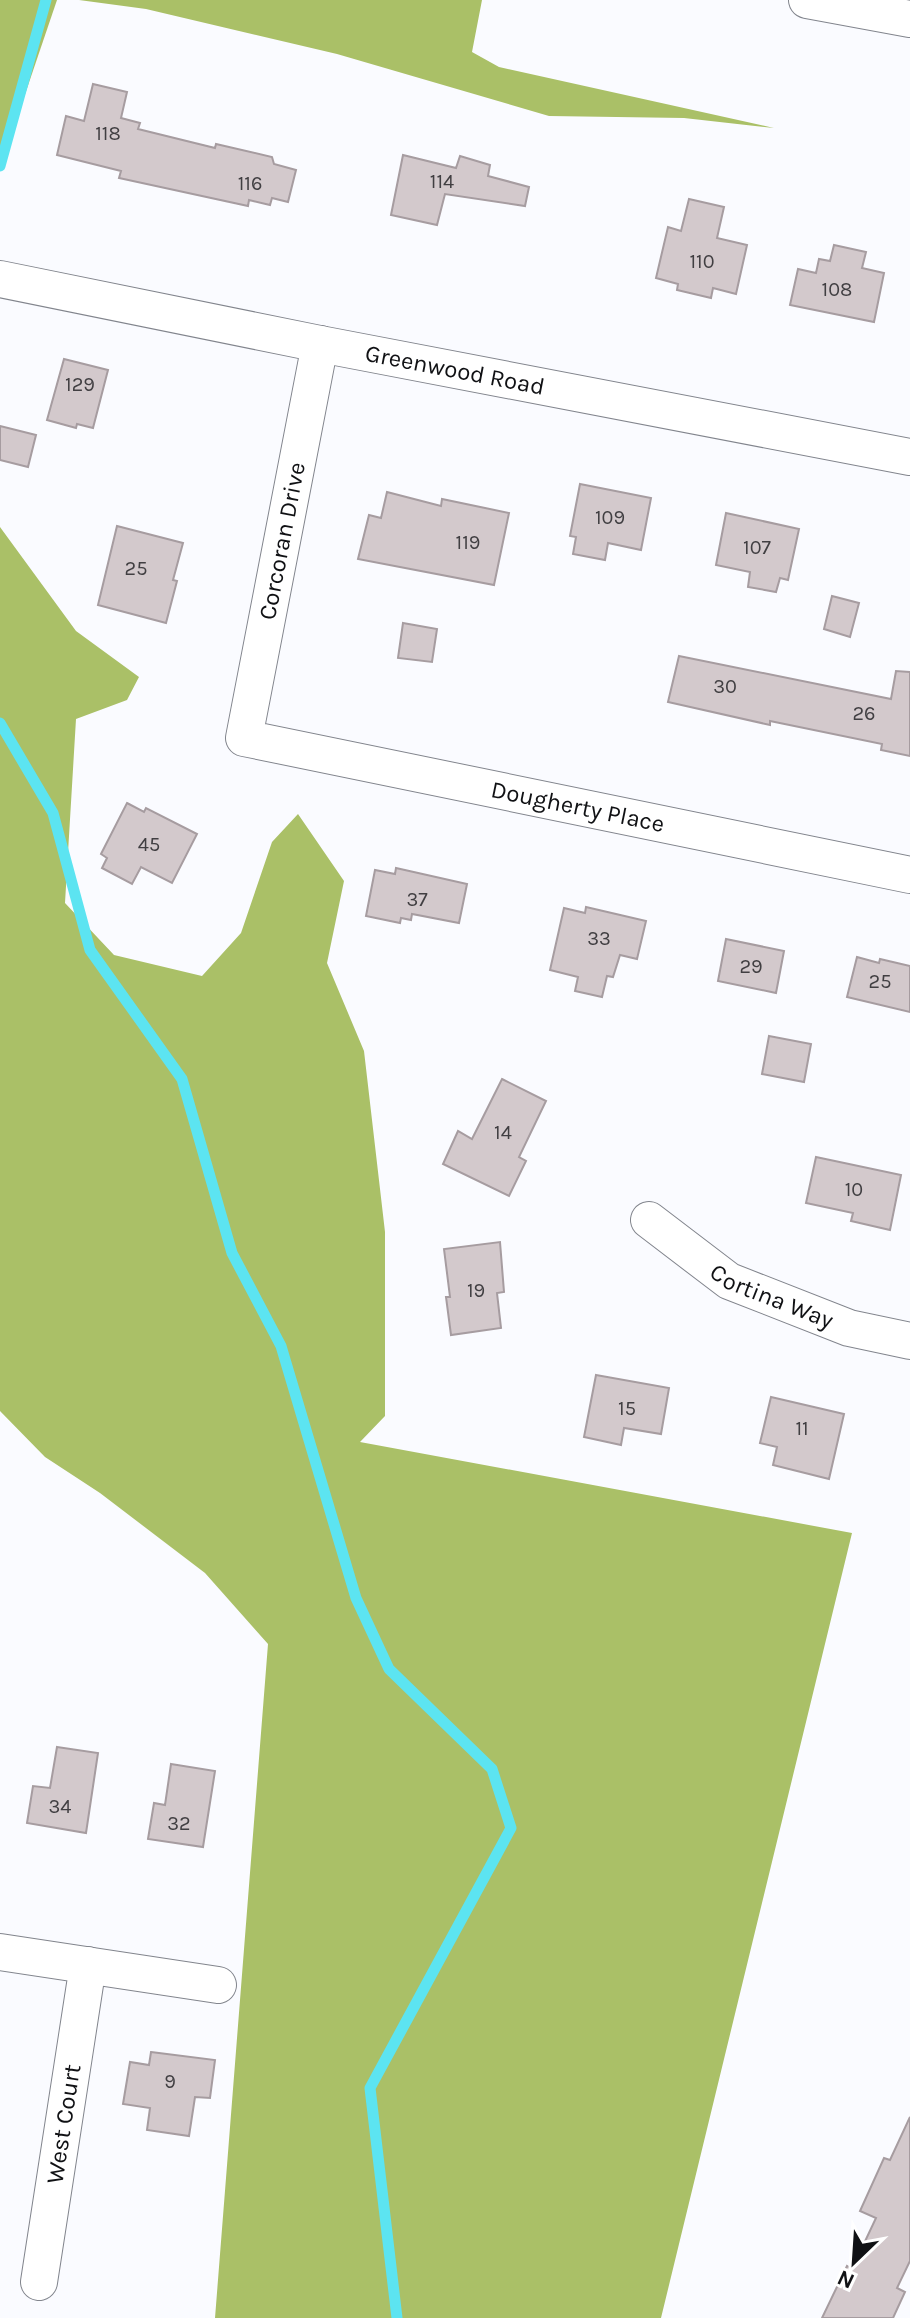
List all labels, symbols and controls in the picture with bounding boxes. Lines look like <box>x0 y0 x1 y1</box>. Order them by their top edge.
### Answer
house number: 118 <box>95 122 121 145</box>
house number: 114 <box>430 170 454 193</box>
house number: 116 <box>238 172 262 195</box>
house number: 110 <box>689 250 715 273</box>
house number: 108 <box>822 278 852 301</box>
street label: Greenwood Road <box>363 339 547 401</box>
house number: 129 <box>65 373 95 396</box>
street label: Corcoran Drive <box>253 460 311 622</box>
house number: 109 <box>595 506 625 529</box>
house number: 119 <box>456 531 480 554</box>
house number: 107 <box>743 536 772 559</box>
house number: 25 <box>125 557 147 580</box>
house number: 30 <box>713 675 737 698</box>
house number: 26 <box>852 702 876 725</box>
street label: Dougherty Place <box>489 775 667 838</box>
house number: 45 <box>138 833 160 856</box>
house number: 37 <box>406 888 428 911</box>
house number: 33 <box>587 927 611 950</box>
house number: 29 <box>739 955 763 978</box>
house number: 25 <box>869 970 891 993</box>
house number: 14 <box>494 1121 512 1144</box>
house number: 10 <box>845 1178 863 1201</box>
street label: Cortina Way <box>704 1258 837 1335</box>
house number: 19 <box>467 1279 485 1302</box>
house number: 15 <box>618 1397 636 1420</box>
house number: 11 <box>795 1417 809 1440</box>
house number: 34 <box>49 1795 71 1818</box>
house number: 32 <box>167 1812 191 1835</box>
street label: West Court <box>40 2062 86 2186</box>
house number: 9 <box>164 2070 176 2093</box>
north arrow <box>814 2222 894 2302</box>
text: N <box>833 2264 859 2294</box>

